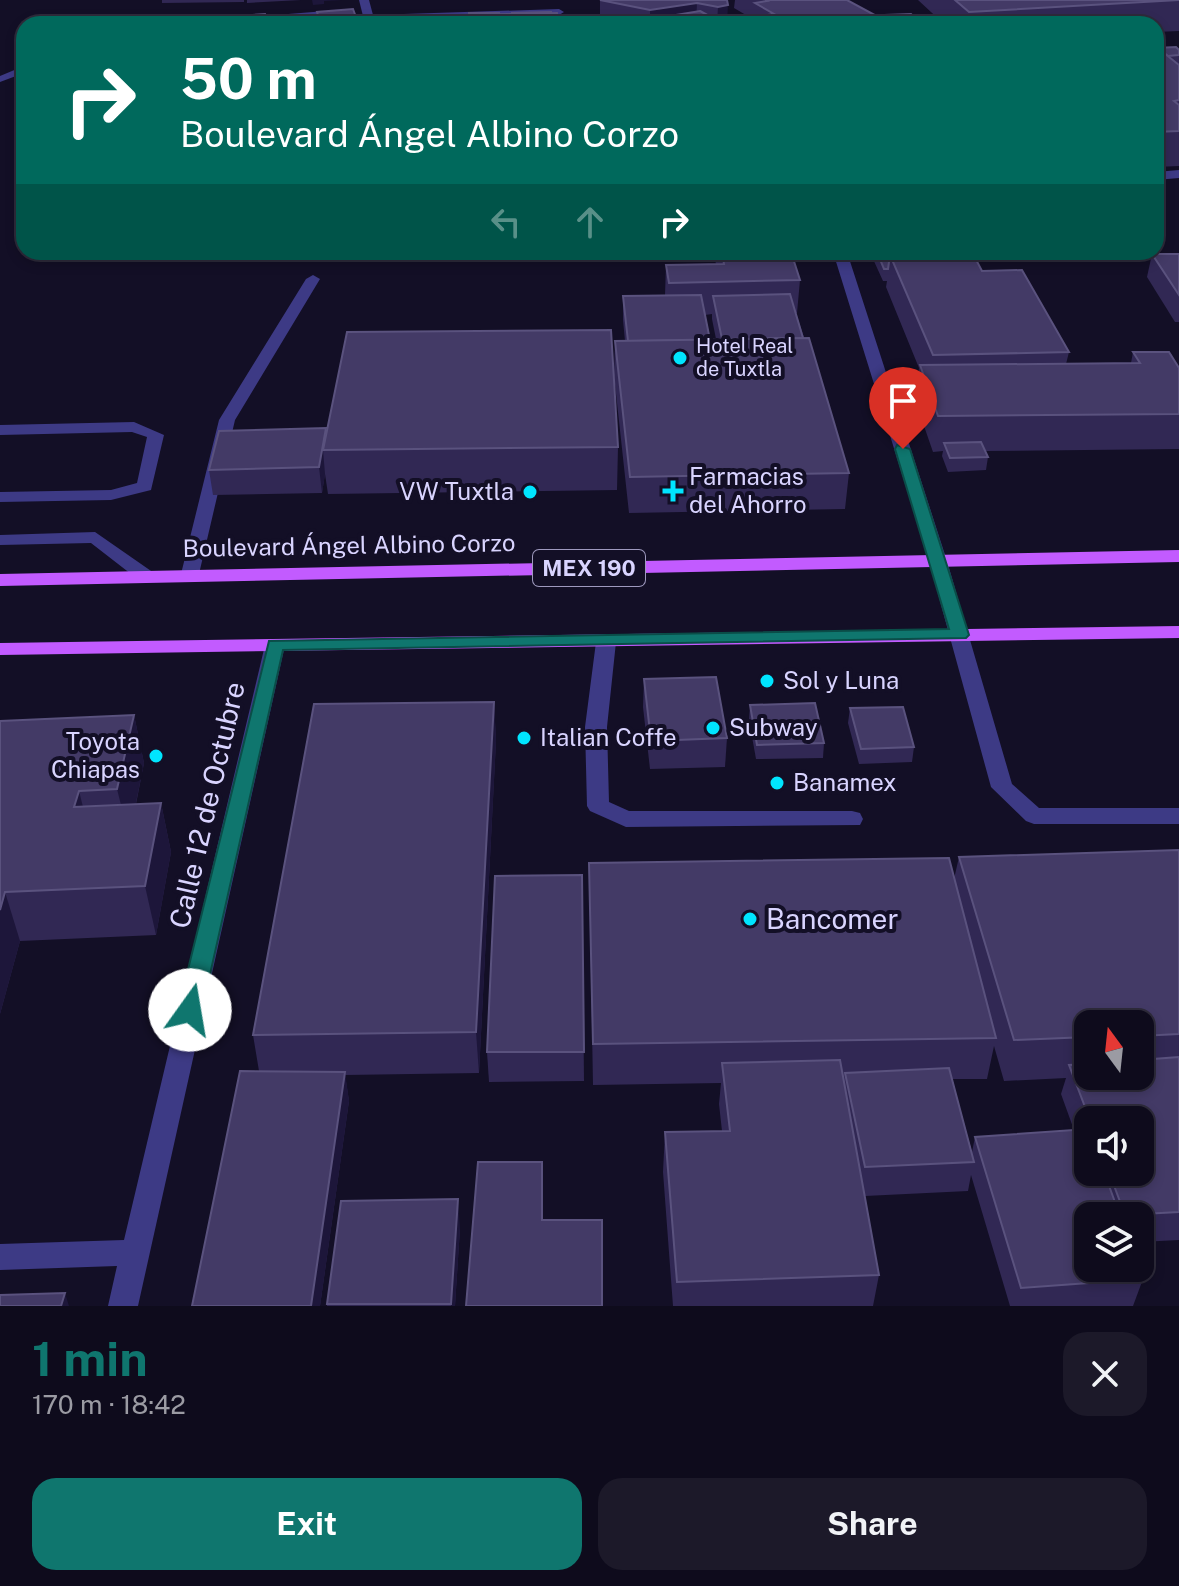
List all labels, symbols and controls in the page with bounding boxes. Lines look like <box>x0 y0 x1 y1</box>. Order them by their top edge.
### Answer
text: 50 m <box>180 46 317 112</box>
icon: right <box>48 48 152 152</box>
text: Boulevard Ángel Albino Corzo <box>180 113 679 155</box>
icon: left <box>484 200 528 244</box>
icon: ahead <box>568 200 612 244</box>
icon: right <box>652 200 696 244</box>
place label: Hotel Real de Tuxtla <box>696 334 793 381</box>
marker: Hotel Real de Tuxtla <box>671 349 689 367</box>
pin <box>869 367 937 449</box>
icon: arrive <box>881 379 925 423</box>
place label: Farmacias del Ahorro <box>689 462 807 518</box>
place label: VW Tuxtla <box>399 477 514 505</box>
marker: Farmacias del Ahorro <box>664 482 682 500</box>
marker: VW Tuxtla <box>521 483 539 501</box>
street label: Boulevard Ángel Albino Corzo <box>182 528 516 562</box>
road number: MEX 190 <box>533 550 645 586</box>
place label: Sol y Luna <box>783 666 899 694</box>
marker: Sol y Luna <box>758 672 776 690</box>
street label: Calle 12 de Octubre <box>162 678 251 931</box>
place label: Subway <box>729 713 818 741</box>
marker: Subway <box>704 719 722 737</box>
place label: Italian Coffe <box>540 723 677 751</box>
place label: Toyota Chiapas <box>51 727 140 783</box>
marker: Italian Coffe <box>515 729 533 747</box>
marker: Toyota Chiapas <box>147 747 165 765</box>
place label: Banamex <box>793 768 897 796</box>
marker: Banamex <box>768 774 786 792</box>
place label: Bancomer <box>766 902 898 935</box>
marker: Bancomer <box>741 910 759 928</box>
position arrow <box>148 968 232 1052</box>
north arrow <box>1074 1010 1154 1090</box>
map controls <box>1074 1010 1154 1282</box>
button: sound <box>1074 1106 1154 1186</box>
button: layers <box>1074 1202 1154 1282</box>
text: 1 min <box>32 1330 148 1387</box>
button: close <box>1063 1332 1147 1416</box>
text: 170 m · 18:42 <box>32 1389 186 1420</box>
button: Exit <box>32 1478 582 1570</box>
button: Share <box>598 1478 1147 1570</box>

